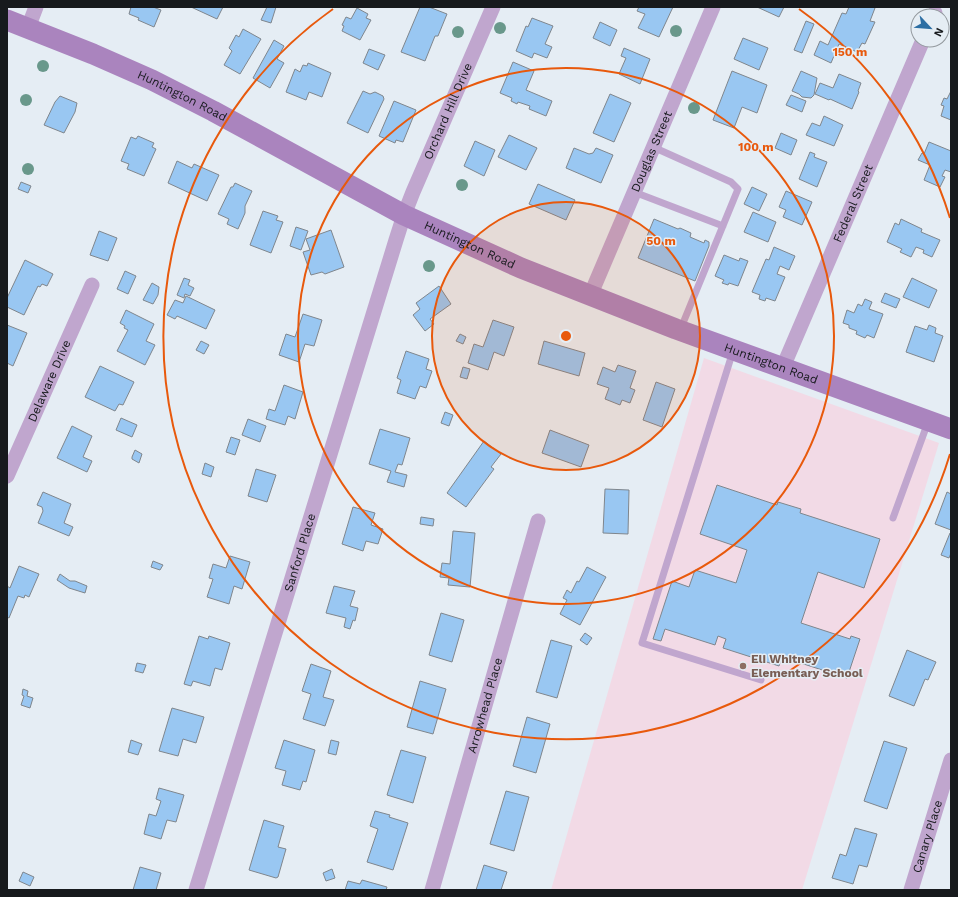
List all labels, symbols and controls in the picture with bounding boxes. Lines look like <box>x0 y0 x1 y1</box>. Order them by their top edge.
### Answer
north arrow <box>910 8 950 48</box>
text: N <box>931 26 946 39</box>
text: 150 m <box>833 45 867 59</box>
street label: Orchard Hill Drive <box>421 61 475 162</box>
street label: Huntington Road <box>135 67 229 124</box>
street label: Douglas Street <box>628 109 675 194</box>
text: 100 m <box>738 140 774 154</box>
street label: Federal Street <box>830 162 876 244</box>
street label: Huntington Road <box>422 218 518 271</box>
text: 50 m <box>646 234 676 248</box>
centre of rings <box>559 329 573 343</box>
street label: Delaware Drive <box>25 338 74 424</box>
street label: Huntington Road <box>722 340 820 387</box>
street label: Sanford Place <box>281 512 318 594</box>
place label: Eli Whitney Elementary School <box>751 652 863 680</box>
street label: Arrowhead Place <box>465 656 505 755</box>
marker: Eli Whitney Elementary School <box>738 661 748 671</box>
street label: Canary Place <box>910 798 945 875</box>

